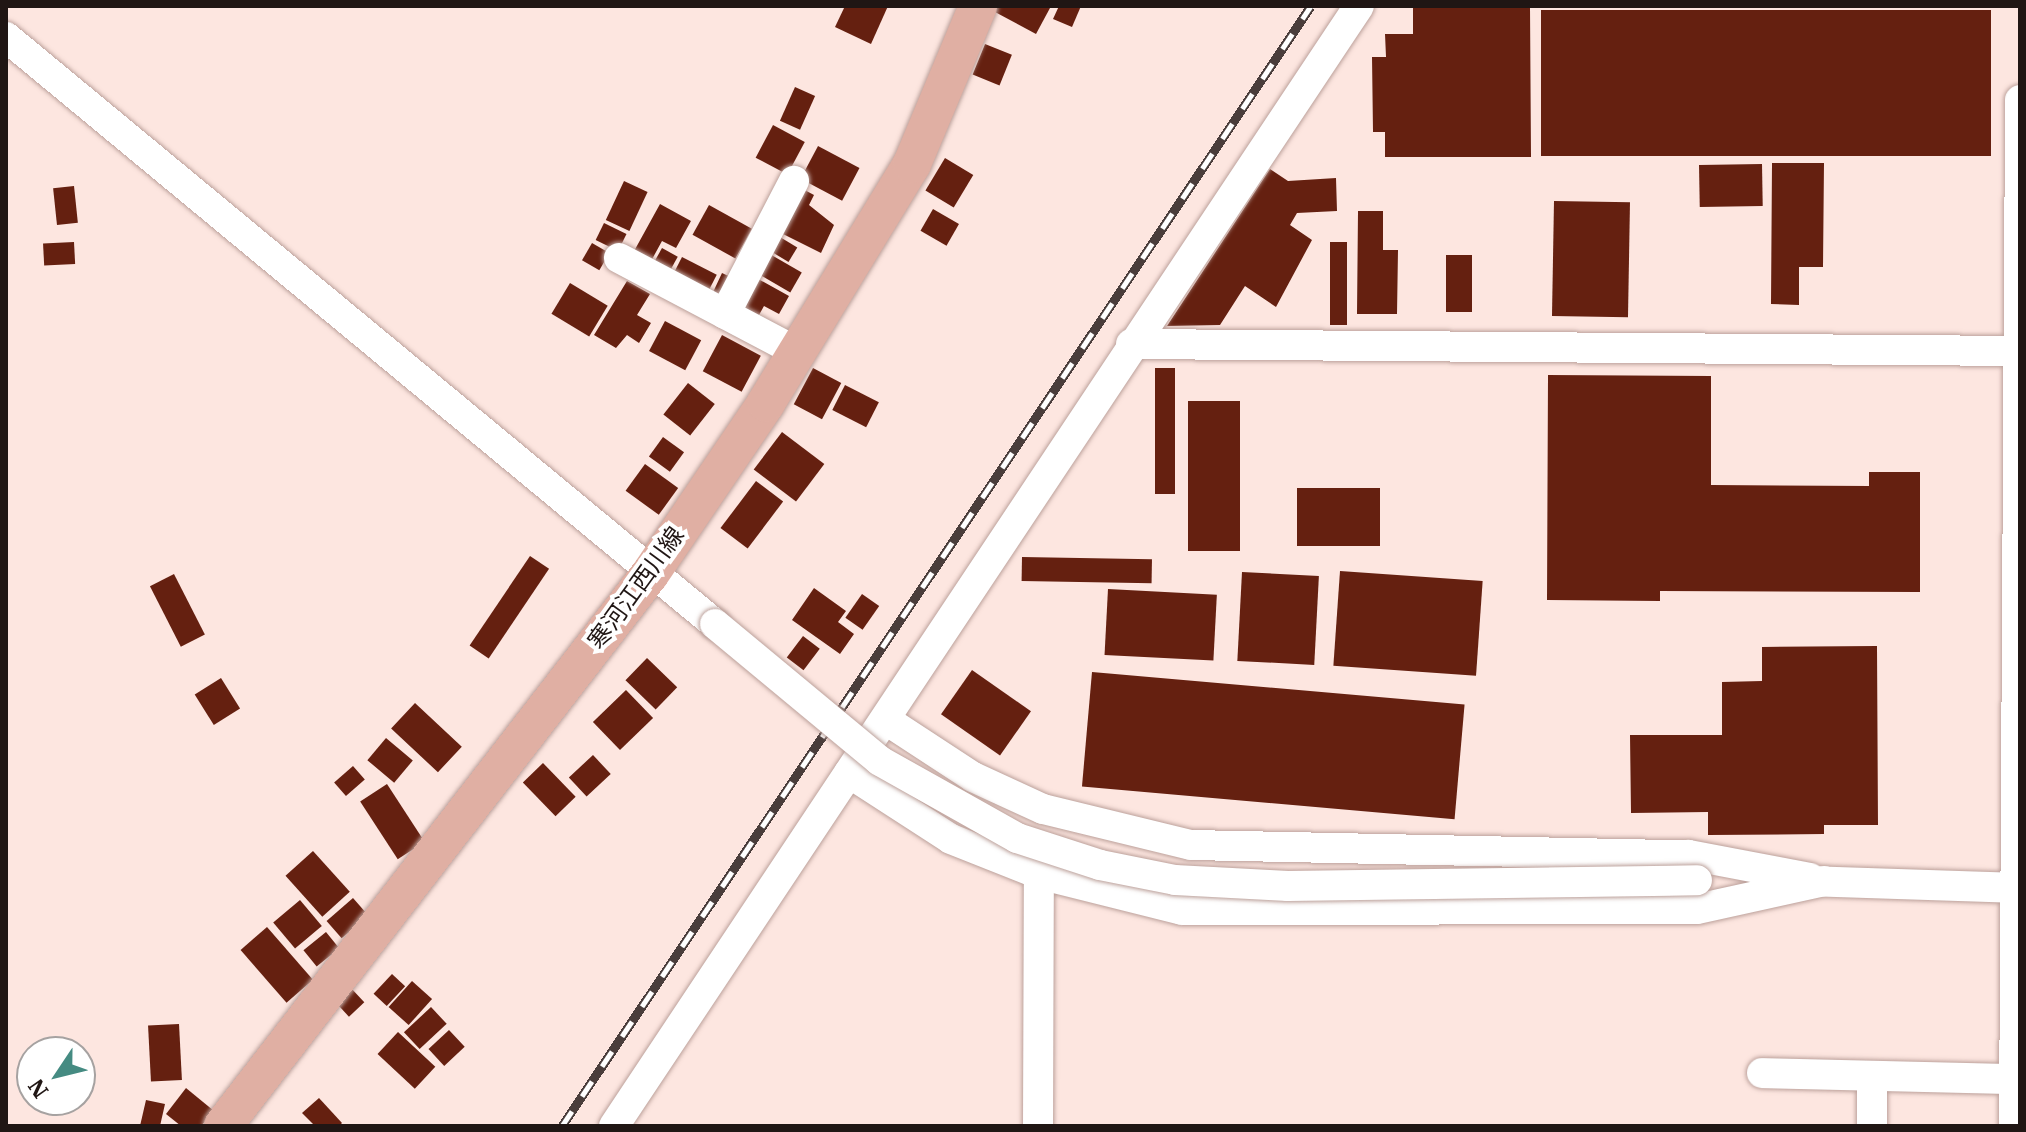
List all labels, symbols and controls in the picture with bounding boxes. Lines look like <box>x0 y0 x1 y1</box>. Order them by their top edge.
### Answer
street label: 寒河江西川線 <box>582 521 690 655</box>
north arrow <box>16 1036 96 1116</box>
text: N <box>21 1073 54 1104</box>

